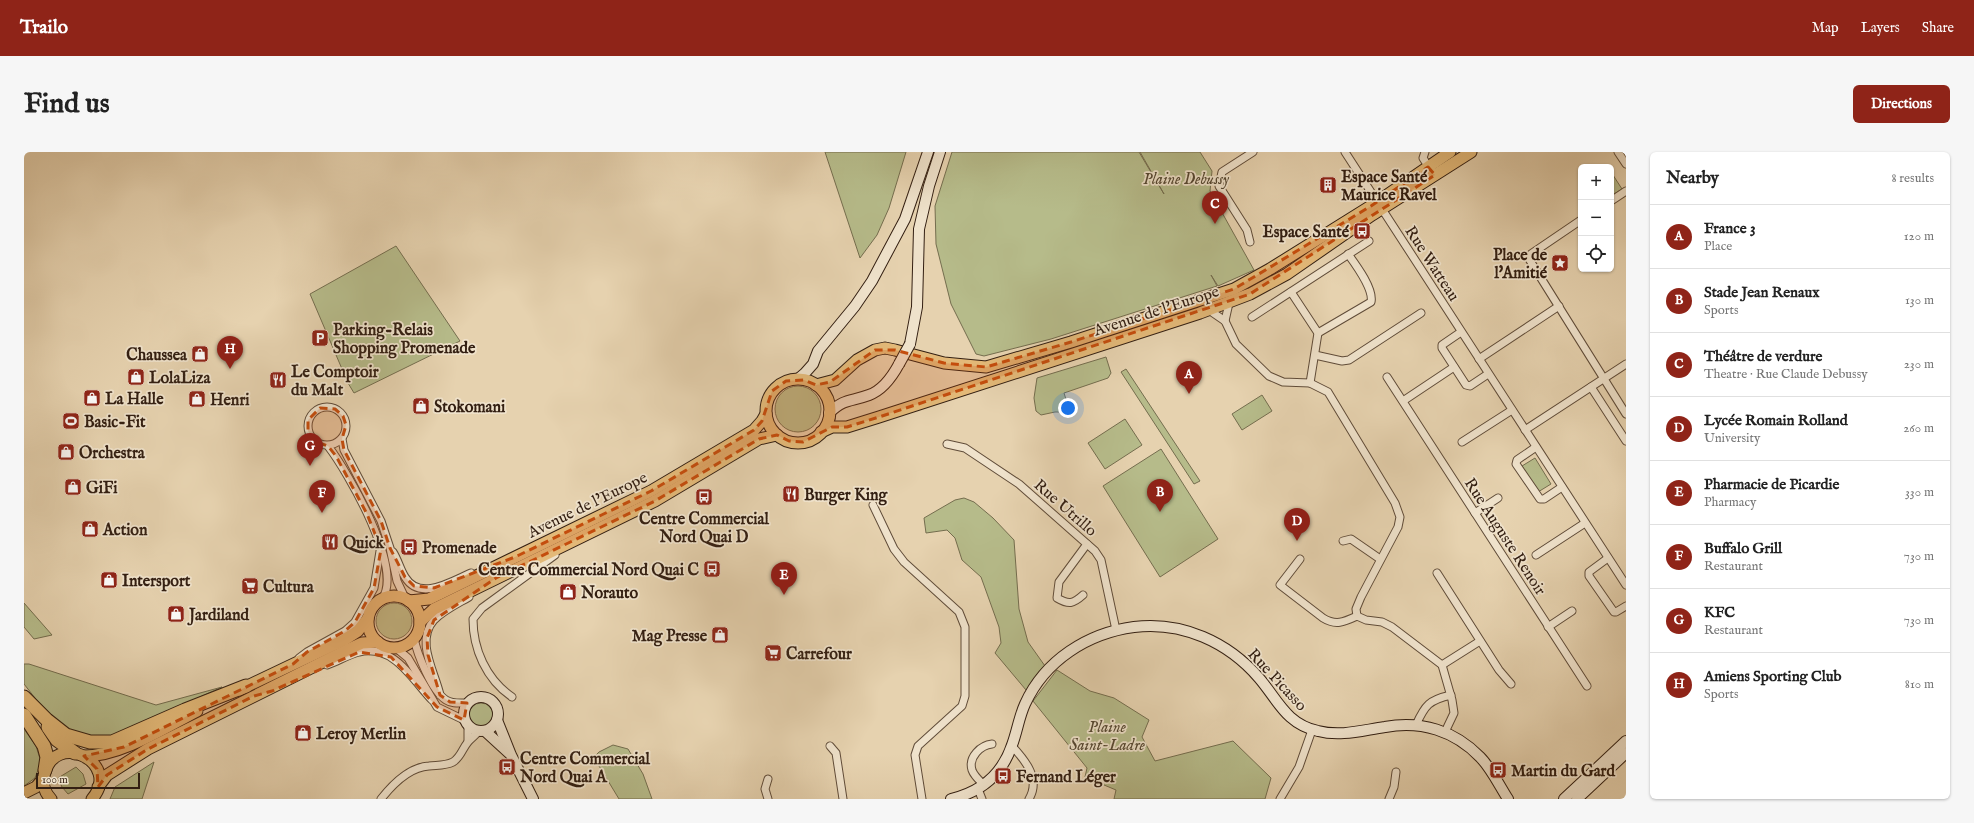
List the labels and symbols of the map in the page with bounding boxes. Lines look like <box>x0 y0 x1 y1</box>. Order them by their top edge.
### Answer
place label: Espace Santé Maurice Ravel <box>1341 168 1437 206</box>
park label: Plaine Debussy <box>1143 170 1230 190</box>
building icon: Espace Santé Maurice Ravel <box>1318 175 1338 195</box>
pin: C <box>1202 191 1228 224</box>
bus stop icon: Espace Santé <box>1352 221 1372 241</box>
place label: Espace Santé <box>1263 223 1350 243</box>
street label: Rue Watteau <box>1400 223 1463 306</box>
place label: Place de l'Amitié <box>1493 246 1548 284</box>
place icon: Place de l'Amitié <box>1550 253 1570 273</box>
street label: Avenue de l'Europe <box>1091 282 1222 342</box>
place label: Parking-Relais Shopping Promenade <box>333 321 476 359</box>
parking icon: Parking-Relais Shopping Promenade <box>310 328 330 348</box>
pin: H <box>217 336 243 369</box>
shop icon: Chaussea <box>190 344 210 364</box>
place label: Chaussea <box>126 346 188 366</box>
pin: A <box>1176 361 1202 394</box>
place label: Le Comptoir du Malt <box>291 363 379 401</box>
shop icon: LolaLiza <box>126 367 146 387</box>
place label: LolaLiza <box>149 369 211 389</box>
restaurant icon: Le Comptoir du Malt <box>268 370 288 390</box>
shop icon: La Halle <box>82 388 102 408</box>
shop icon: Henri <box>187 389 207 409</box>
place label: La Halle <box>105 390 164 410</box>
place label: Henri <box>210 391 250 411</box>
shop icon: Stokomani <box>411 396 431 416</box>
place label: Stokomani <box>434 398 506 418</box>
your location <box>1058 398 1078 418</box>
sports icon: Basic-Fit <box>61 411 81 431</box>
place label: Basic-Fit <box>84 413 146 433</box>
pin: G <box>297 433 323 466</box>
shop icon: Orchestra <box>56 442 76 462</box>
place label: Orchestra <box>79 444 146 464</box>
street label: Avenue de l'Europe <box>524 468 651 544</box>
street label: Rue Auguste Renoir <box>1459 475 1550 600</box>
street label: Rue Utrillo <box>1029 476 1101 542</box>
shop icon: GiFi <box>63 477 83 497</box>
place label: GiFi <box>86 479 118 499</box>
pin: B <box>1147 479 1173 512</box>
pin: F <box>309 480 335 513</box>
restaurant icon: Burger King <box>781 484 801 504</box>
place label: Burger King <box>804 486 889 506</box>
bus stop icon: Centre Commercial Nord Quai D <box>694 487 714 507</box>
pin: D <box>1284 508 1310 541</box>
place label: Centre Commercial Nord Quai D <box>639 510 770 548</box>
shop icon: Action <box>80 519 100 539</box>
place label: Action <box>102 521 148 541</box>
restaurant icon: Quick <box>320 532 340 552</box>
place label: Quick <box>343 534 384 554</box>
bus stop icon: Promenade <box>399 537 419 557</box>
place label: Promenade <box>422 539 497 559</box>
bus stop icon: Centre Commercial Nord Quai C <box>702 559 722 579</box>
place label: Centre Commercial Nord Quai C <box>478 561 700 581</box>
pin: E <box>771 562 797 595</box>
shop icon: Intersport <box>99 570 119 590</box>
place label: Intersport <box>122 572 191 592</box>
supermarket icon: Cultura <box>240 576 260 596</box>
place label: Cultura <box>263 578 315 598</box>
shop icon: Norauto <box>558 582 578 602</box>
place label: Norauto <box>580 584 639 604</box>
shop icon: Jardiland <box>166 604 186 624</box>
place label: Jardiland <box>187 606 250 626</box>
shop icon: Mag Presse <box>710 625 730 645</box>
place label: Mag Presse <box>632 627 708 647</box>
supermarket icon: Carrefour <box>763 643 783 663</box>
place label: Carrefour <box>786 645 852 665</box>
street label: Rue Picasso <box>1243 645 1311 716</box>
park label: Plaine Saint-Ladre <box>1069 718 1146 756</box>
shop icon: Leroy Merlin <box>293 723 313 743</box>
place label: Leroy Merlin <box>316 725 406 745</box>
place label: Centre Commercial Nord Quai A <box>519 750 650 788</box>
bus stop icon: Centre Commercial Nord Quai A <box>497 757 517 777</box>
bus stop icon: Martin du Gard <box>1488 760 1508 780</box>
place label: Martin du Gard <box>1511 762 1615 782</box>
bus stop icon: Fernand Léger <box>993 766 1013 786</box>
place label: Fernand Léger <box>1016 768 1116 788</box>
scale bar <box>36 771 140 790</box>

